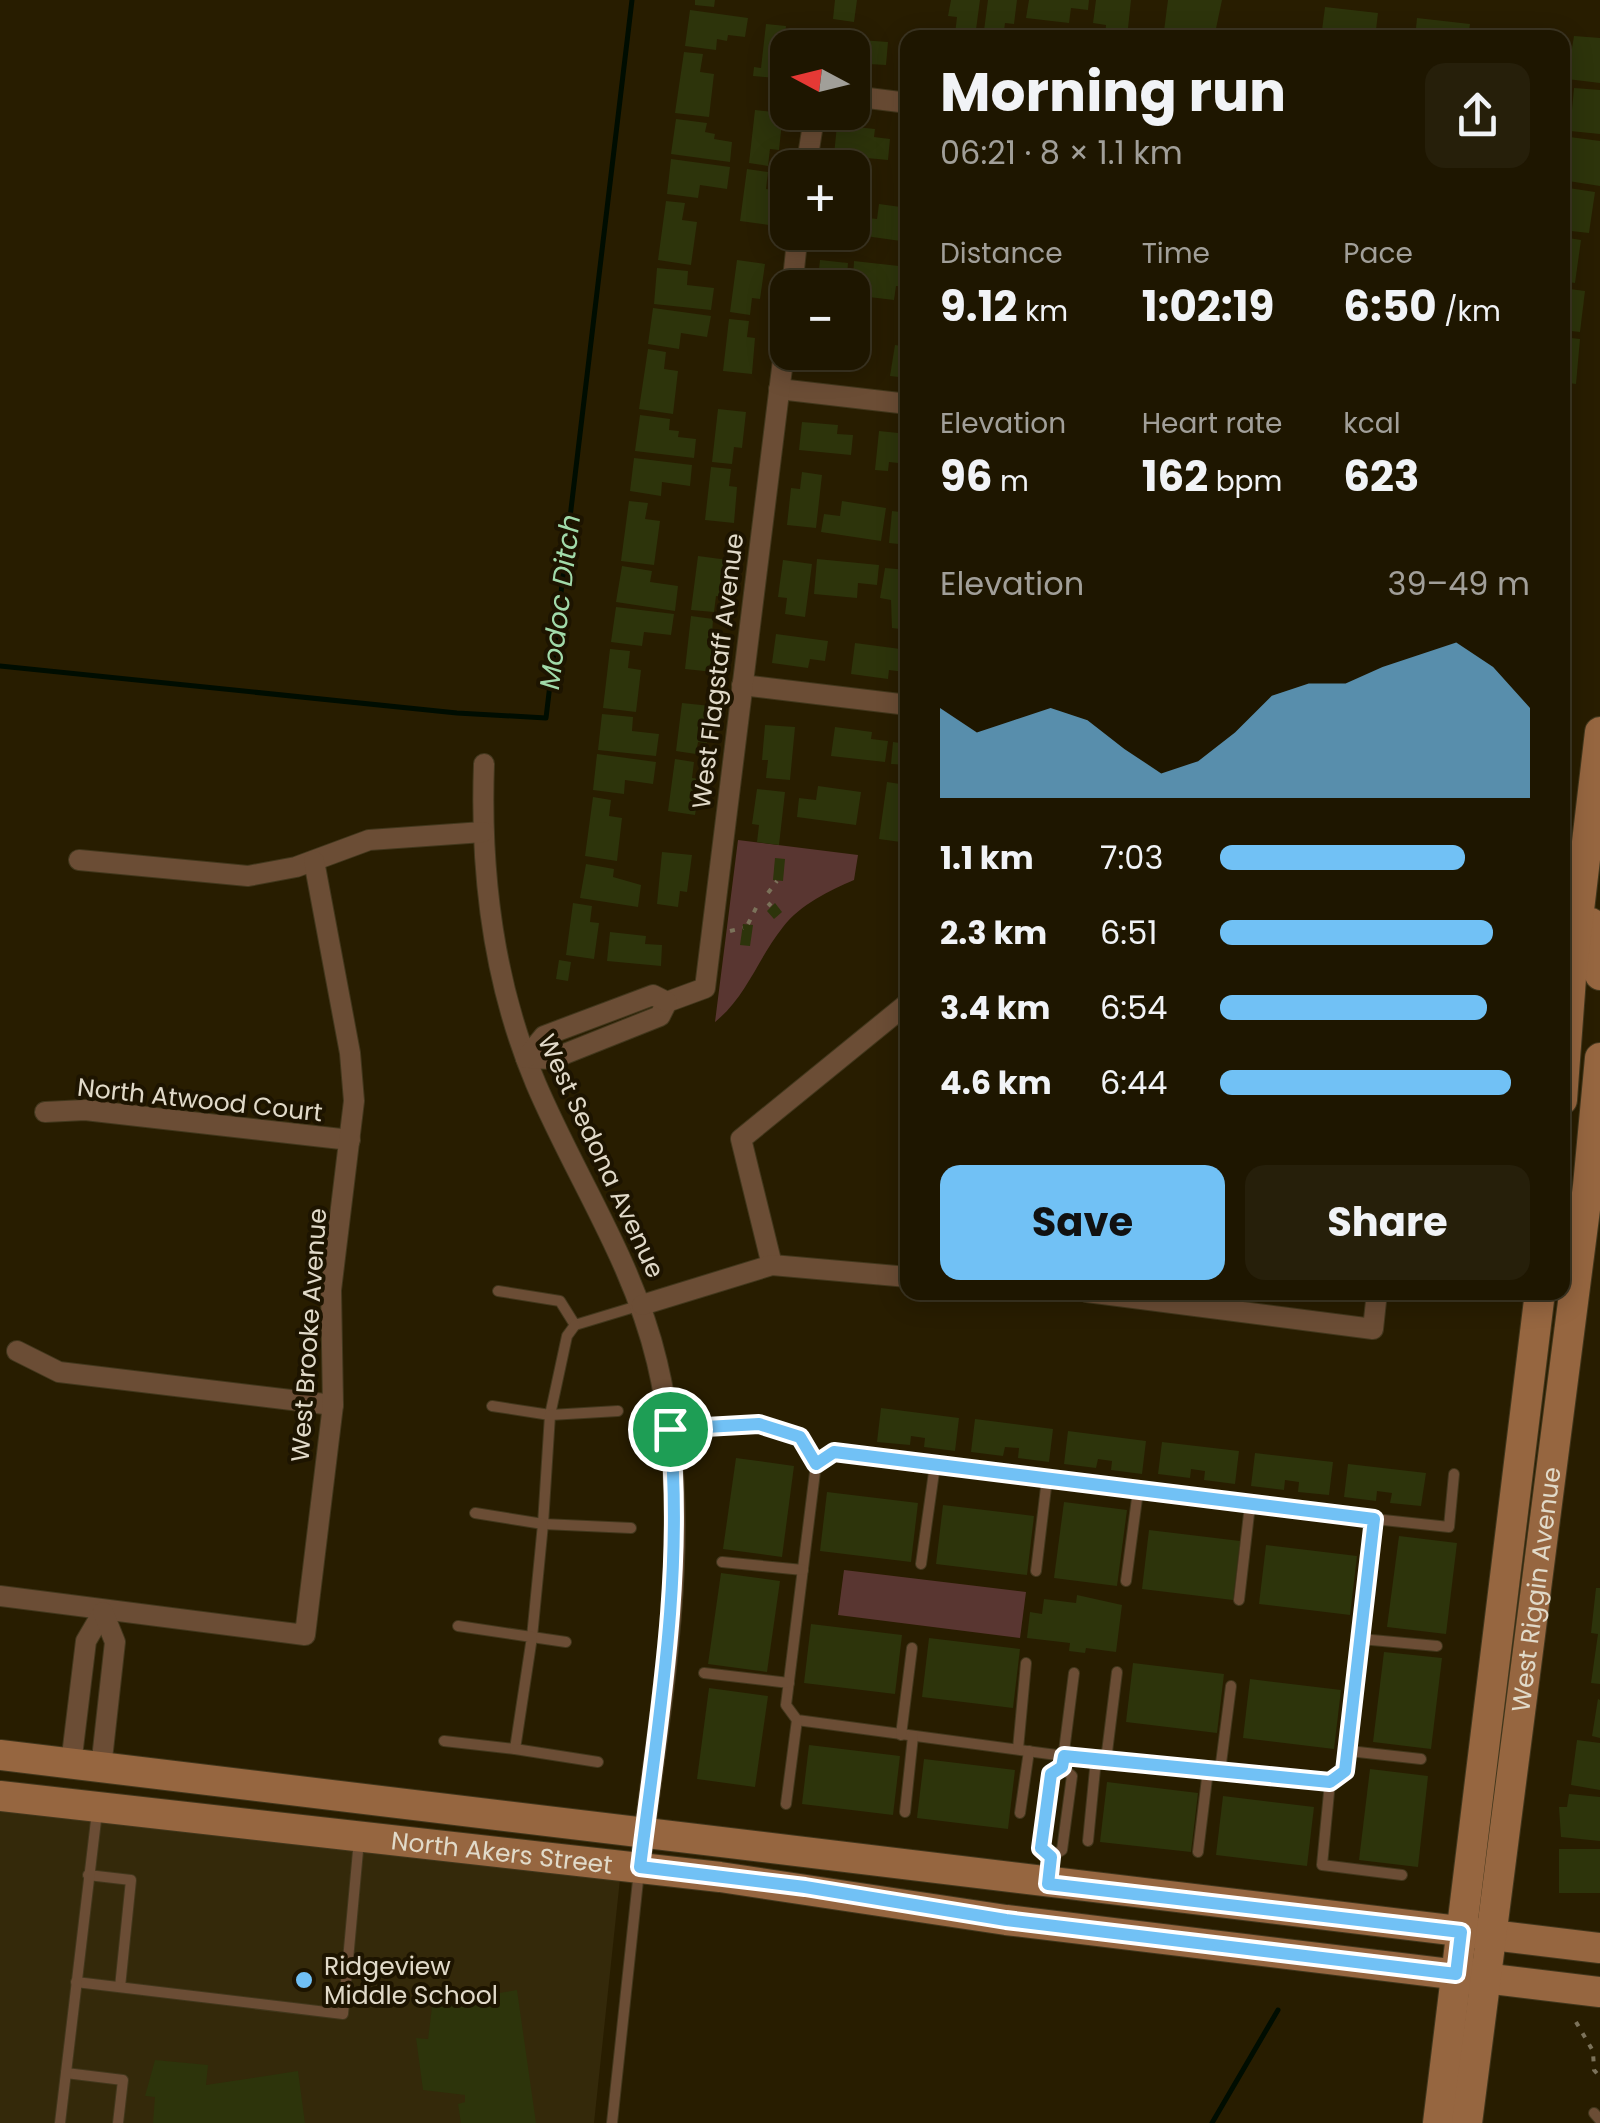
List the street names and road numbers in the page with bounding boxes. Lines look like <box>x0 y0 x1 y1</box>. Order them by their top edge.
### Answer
street label: West Flagstaff Avenue <box>684 531 752 811</box>
street label: West Sedona Avenue <box>529 1028 673 1284</box>
street label: North Atwood Court <box>76 1070 324 1130</box>
street label: West Brooke Avenue <box>283 1207 335 1463</box>
street label: West Riggin Avenue <box>1503 1465 1569 1714</box>
street label: North Akers Street <box>389 1823 614 1882</box>

